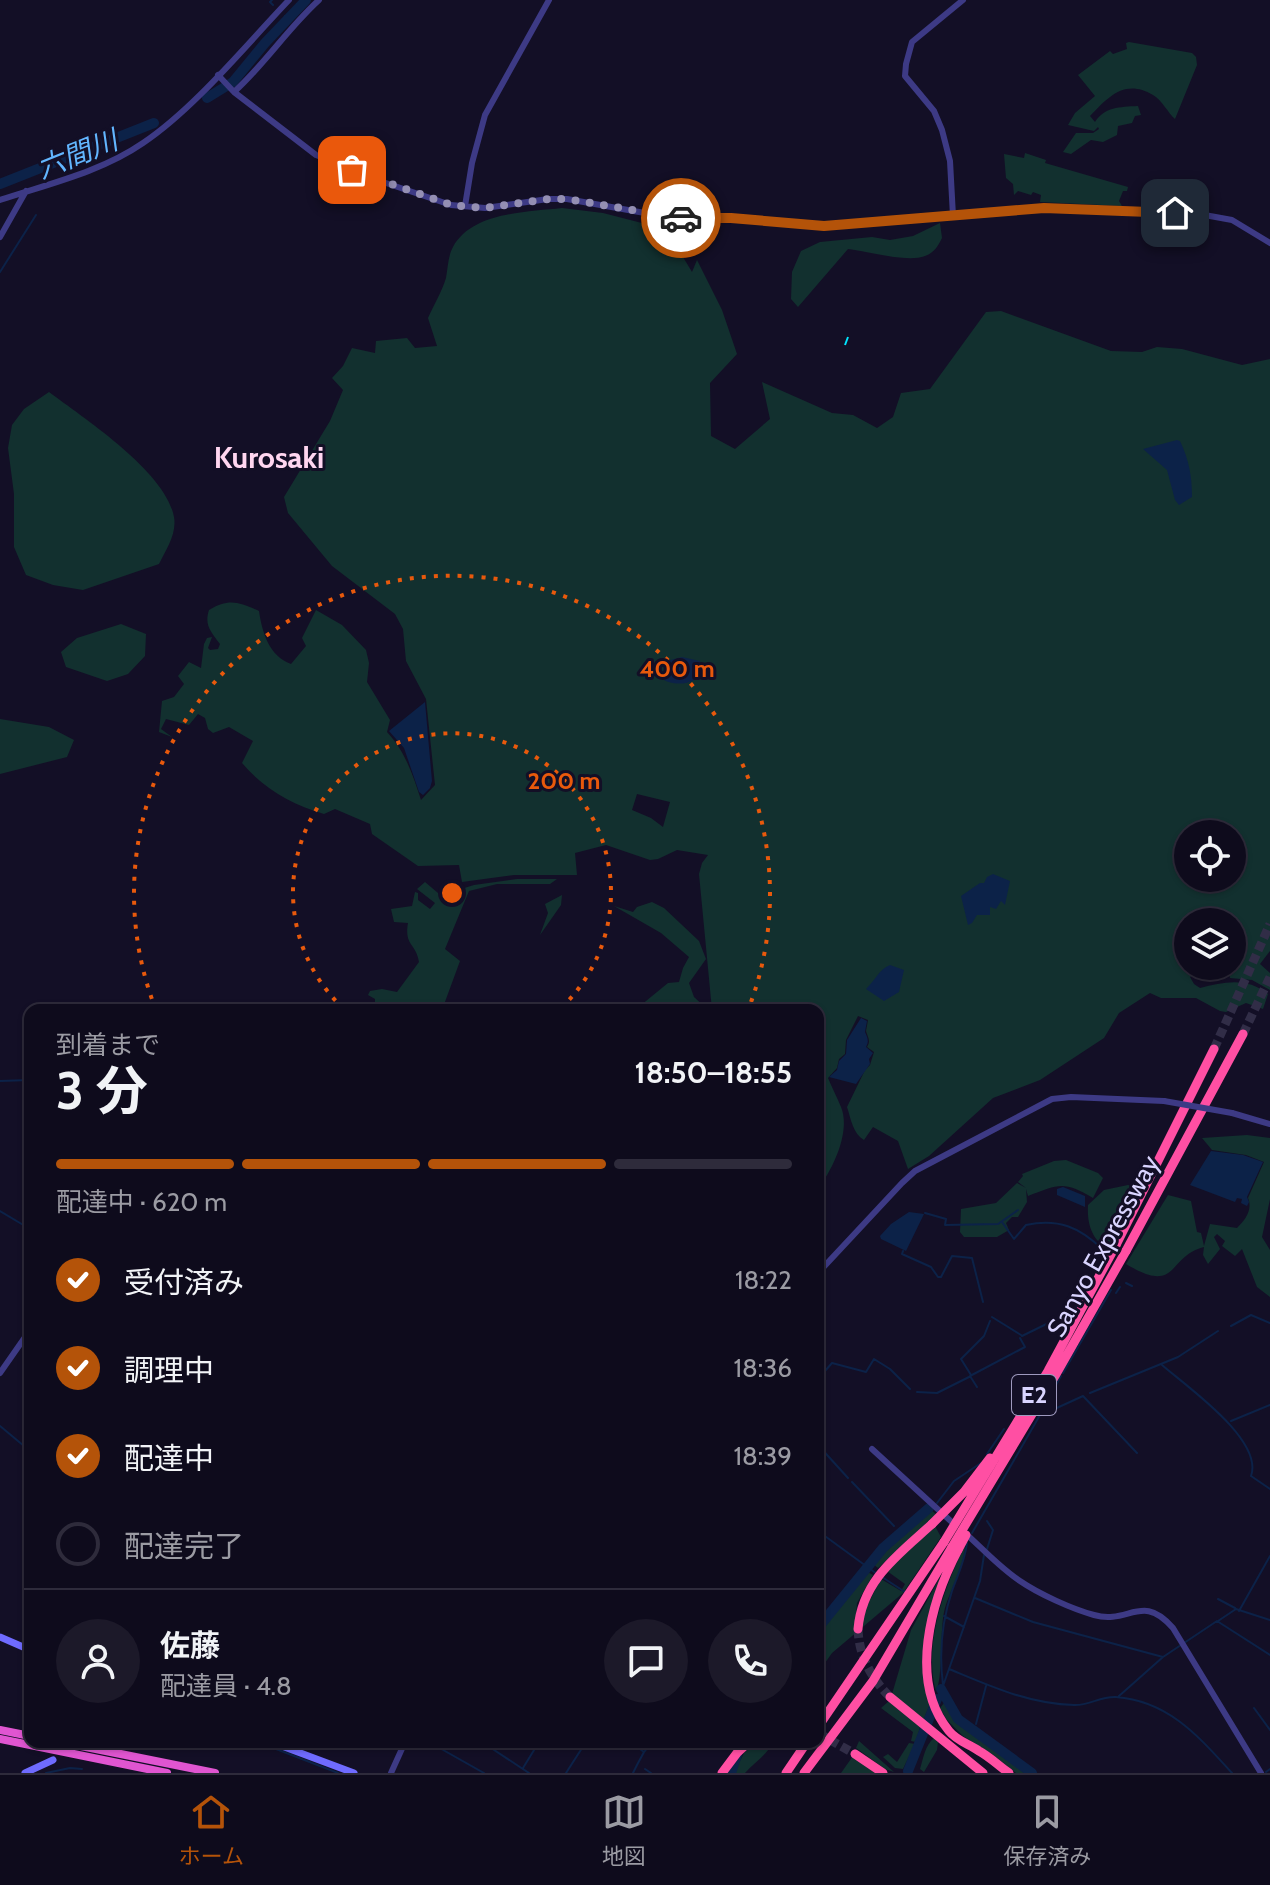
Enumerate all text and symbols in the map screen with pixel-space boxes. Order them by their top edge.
water label: 六間川 [32,121,125,185]
pin [318,136,386,204]
icon: bag [330,148,374,192]
courier [641,178,721,258]
pin [1141,179,1209,247]
icon: home [1153,191,1197,235]
icon: car [659,196,703,240]
district label: Kurosaki [214,439,324,476]
text: 400 m [639,654,715,683]
text: 200 m [528,766,600,795]
map controls [1174,820,1246,980]
button: locate [1174,820,1246,892]
centre of rings [438,879,466,907]
button: layers [1174,908,1246,980]
text: 到着まで [56,1029,160,1061]
text: 18:50–18:55 [635,1054,792,1091]
text: 3 分 [56,1059,148,1122]
street label: Sanyo Expressway [1040,1150,1166,1342]
text: 配達中 · 620 m [56,1186,227,1218]
icon: check [56,1258,100,1302]
text: 受付済み [124,1264,244,1301]
text: 18:22 [735,1264,792,1296]
icon: check [56,1346,100,1390]
text: 調理中 [124,1352,214,1389]
text: 18:36 [734,1352,792,1384]
road number: E2 [1012,1375,1056,1415]
icon: check [56,1434,100,1478]
text: 配達中 [124,1440,214,1477]
text: 18:39 [734,1440,792,1472]
text: 配達完了 [124,1528,244,1565]
button: person [56,1619,140,1703]
button: chat [604,1619,688,1703]
button: phone [708,1619,792,1703]
text: 佐藤 [160,1627,220,1664]
text: 配達員 · 4.8 [160,1670,292,1702]
tab: ホーム [179,1790,244,1870]
tab: 地図 [602,1790,646,1870]
tab: 保存済み [1003,1790,1091,1870]

